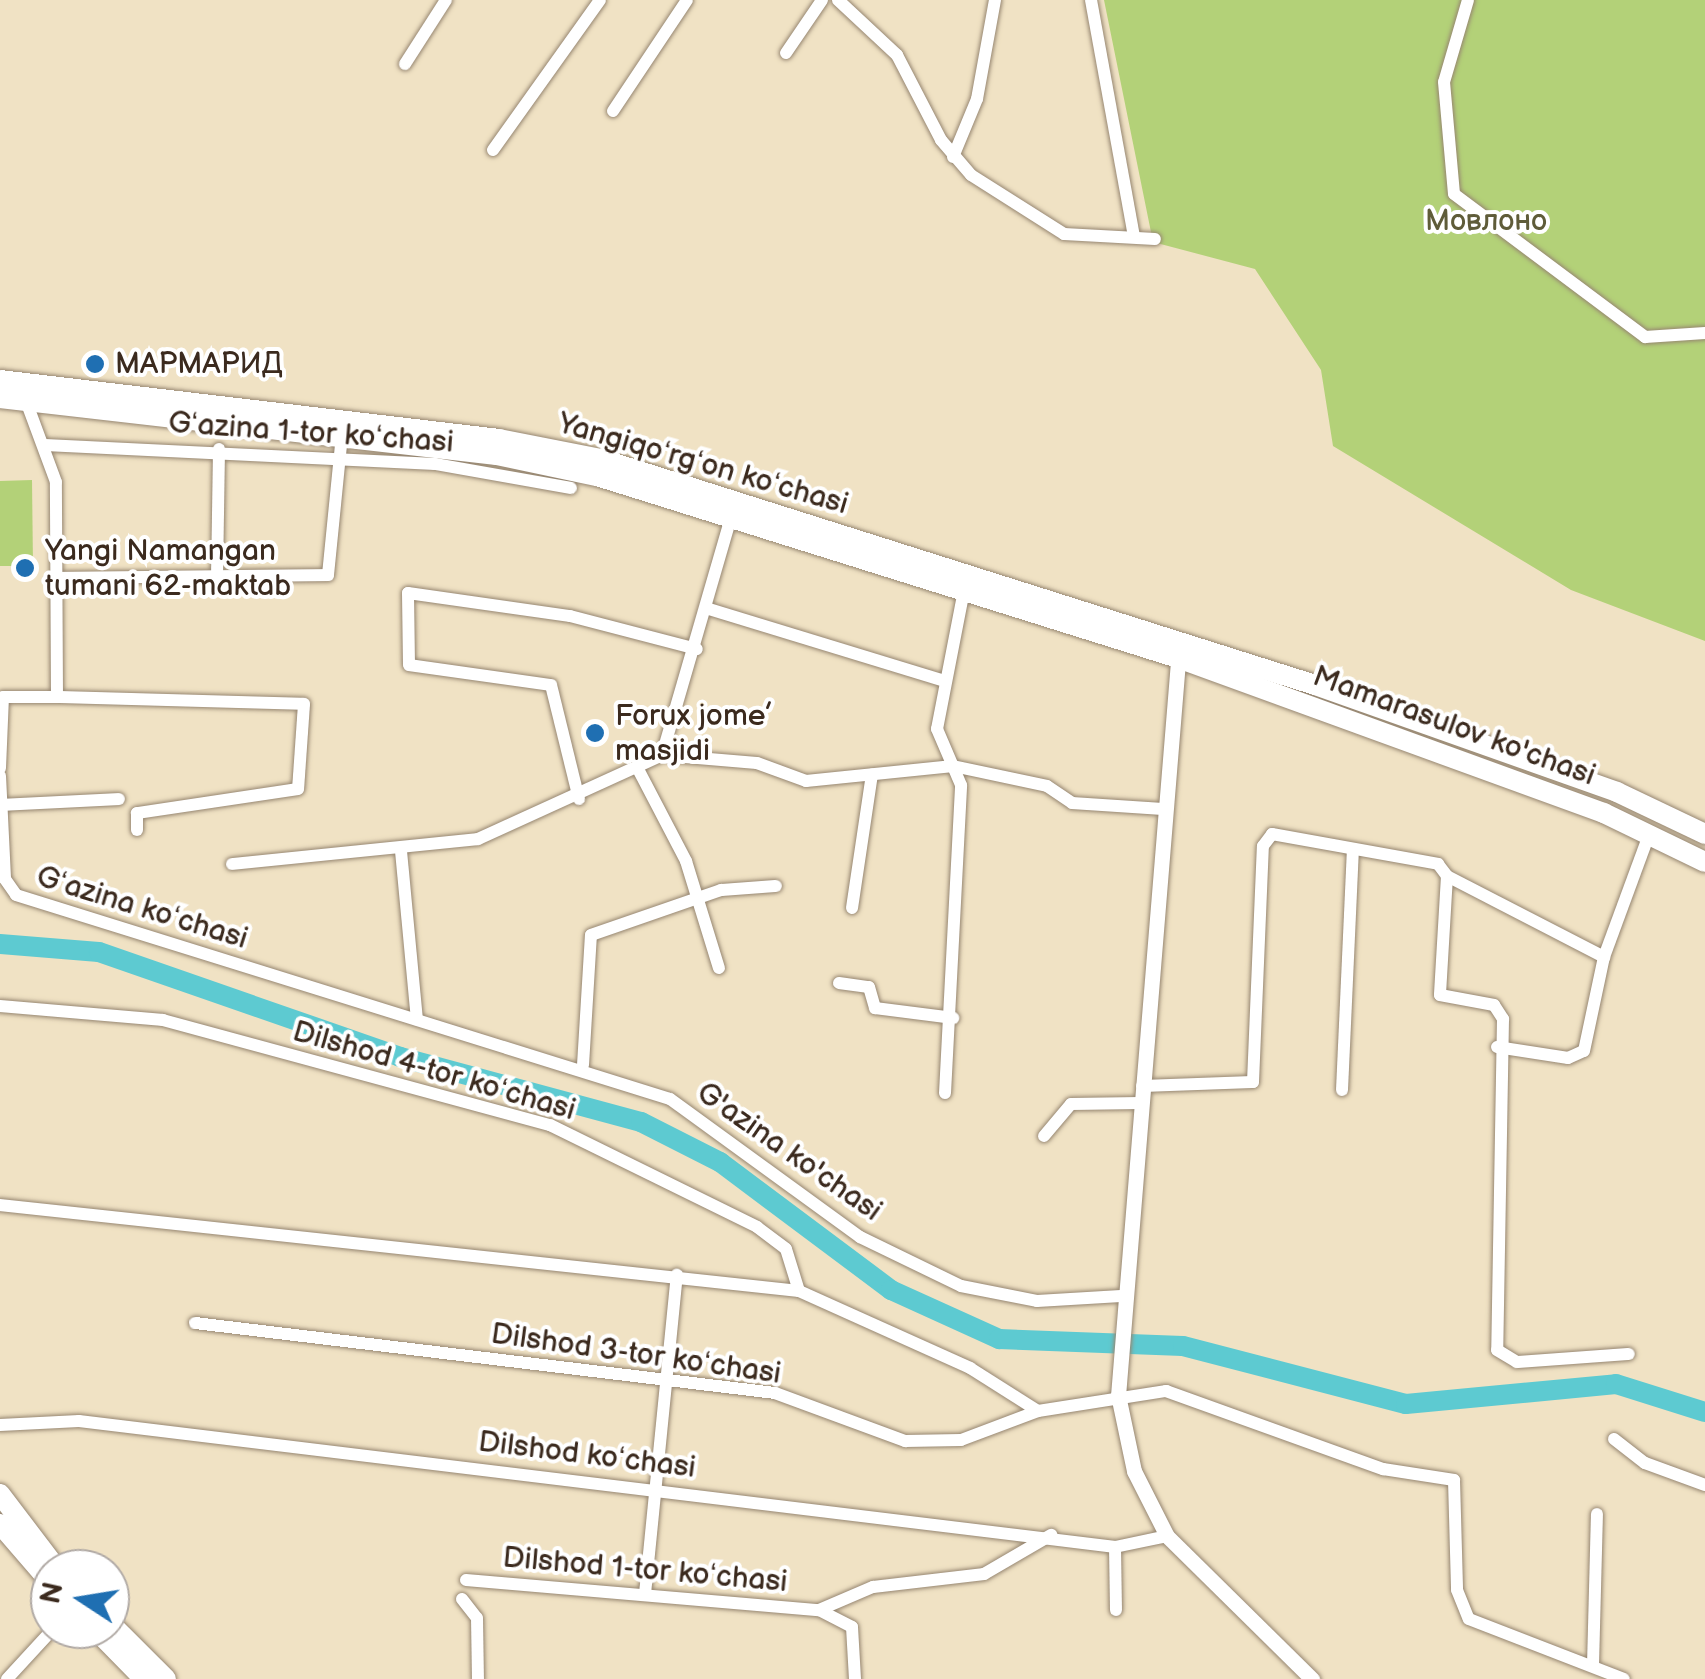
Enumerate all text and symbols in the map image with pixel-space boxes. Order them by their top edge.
park label: Мовлоно [1425,203,1547,239]
place label: МАРМАРИД [115,346,283,382]
marker: МАРМАРИД [84,353,106,375]
street label: Gʻazina 1-tor koʻchasi [167,405,455,461]
street label: Yangiqoʻrgʻon koʻchasi [554,405,852,523]
place label: Yangi Namangan tumani 62-maktab [45,533,291,604]
marker: Yangi Namangan tumani 62-maktab [14,557,36,579]
street label: Mamarasulov ko'chasi [1308,658,1600,794]
place label: Forux jome’ masjidi [615,698,771,768]
marker: Forux jome’ masjidi [584,722,606,744]
street label: Gʻazina koʻchasi [32,859,252,957]
street label: Dilshod 4-tor koʻchasi [289,1013,579,1129]
street label: G'azina ko'chasi [690,1075,888,1229]
street label: Dilshod 3-tor koʻchasi [489,1316,783,1392]
street label: Dilshod koʻchasi [476,1424,698,1486]
street label: Dilshod 1-tor koʻchasi [501,1540,789,1600]
north arrow [30,1549,130,1649]
text: N [34,1579,70,1607]

